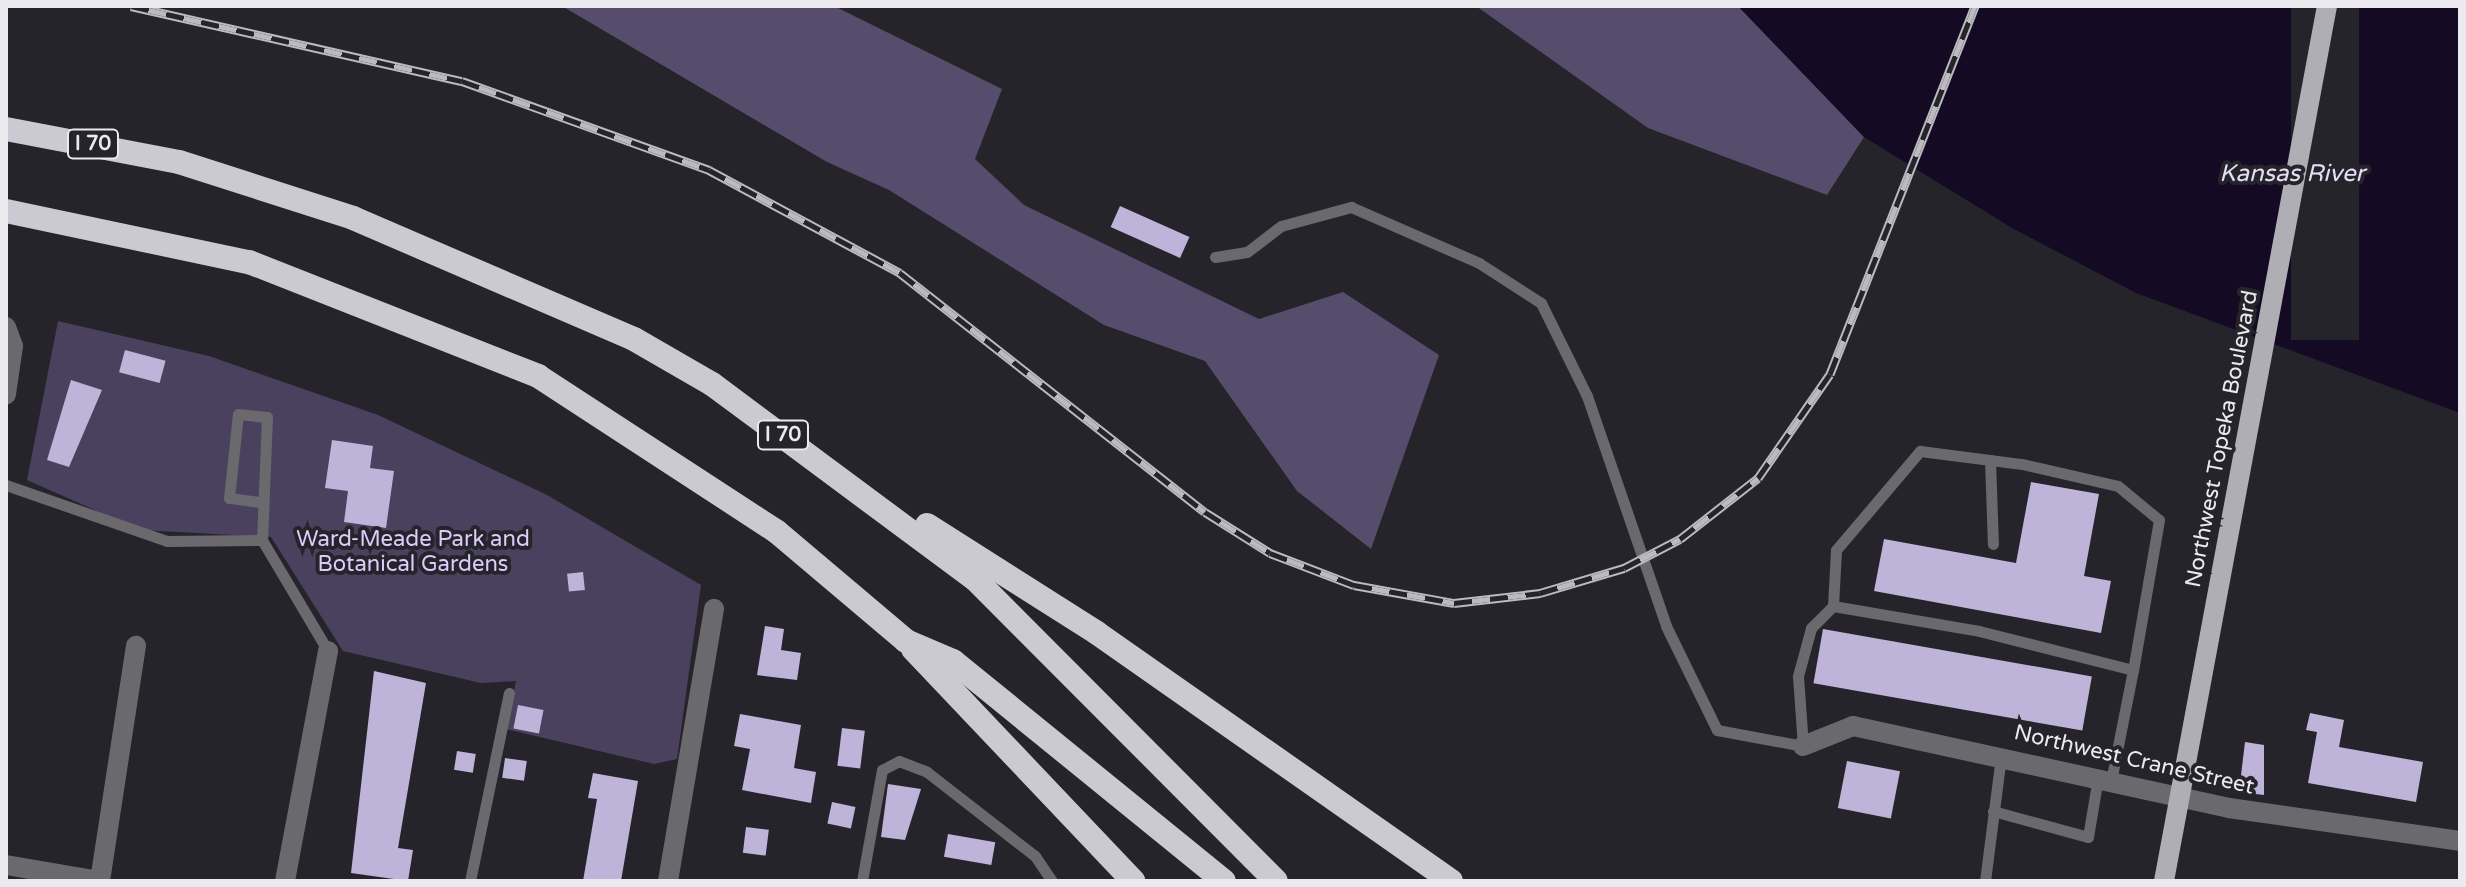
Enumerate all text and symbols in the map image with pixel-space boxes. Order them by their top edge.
road number: I 70 [65,128,121,160]
water label: Kansas River [2219,160,2365,188]
street label: Northwest Topeka Boulevard [2180,288,2264,590]
road number: I 70 [755,419,811,451]
park label: Ward-Meade Park and Botanical Gardens [296,526,530,578]
street label: Northwest Crane Street [2011,720,2257,800]

